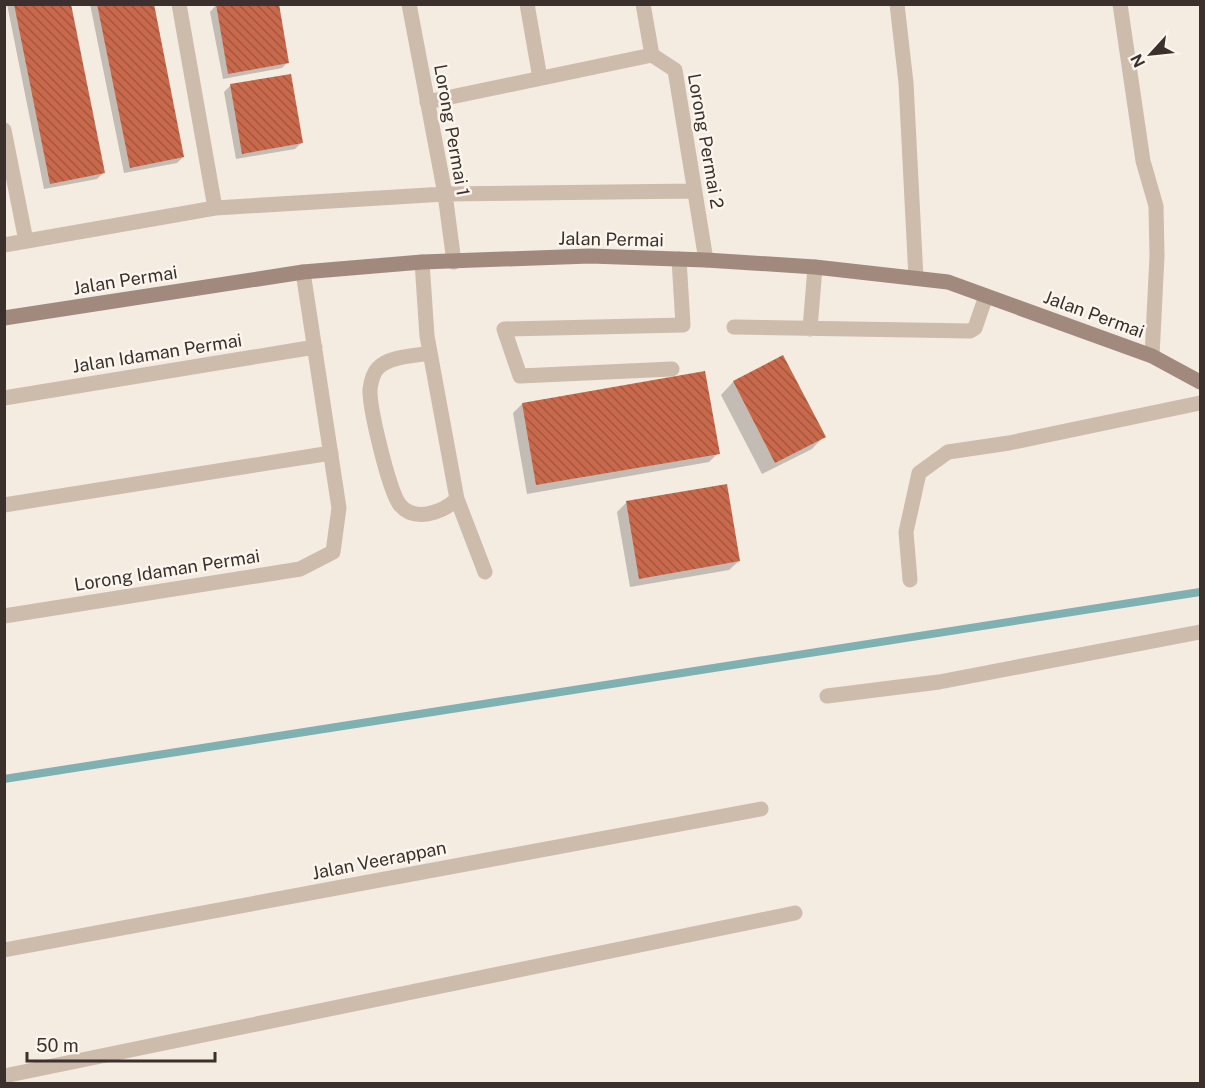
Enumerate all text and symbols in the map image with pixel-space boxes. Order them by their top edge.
north arrow [1121,24,1181,84]
text: N [1127,51,1149,70]
street label: Lorong Permai 1 [430,62,474,198]
street label: Lorong Permai 2 [684,72,728,210]
street label: Jalan Permai [558,228,664,250]
street label: Jalan Permai [71,261,179,299]
street label: Jalan Permai [1041,286,1147,342]
street label: Jalan Idaman Permai [71,329,243,377]
street label: Lorong Idaman Permai [73,545,261,595]
street label: Jalan Veerappan [310,837,448,883]
scale bar [27,1025,214,1063]
text: 50 m [36,1035,79,1056]

